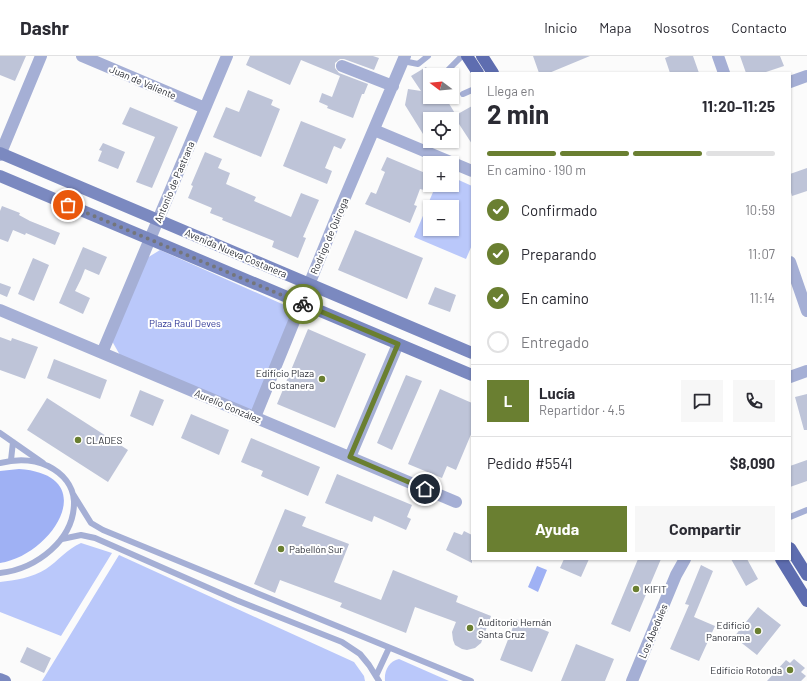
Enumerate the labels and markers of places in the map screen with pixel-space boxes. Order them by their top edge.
pin [51,188,85,222]
place label: Edificio Plaza Costanera [256,367,314,391]
marker: Edificio Plaza Costanera [317,374,327,384]
place label: CLADES [86,434,122,446]
marker: CLADES [73,435,83,445]
pin [408,472,442,506]
place label: Pabellón Sur [289,543,343,555]
marker: Pabellón Sur [276,544,286,554]
place label: KIFIT [644,583,667,595]
marker: KIFIT [631,584,641,594]
place label: Auditorio Hernán Santa Cruz [478,616,551,640]
place label: Edificio Panorama [706,619,750,643]
marker: Auditorio Hernán Santa Cruz [465,623,475,633]
marker: Edificio Panorama [753,626,763,636]
place label: Edificio Rotonda [710,664,782,676]
marker: Edificio Rotonda [785,665,795,675]

